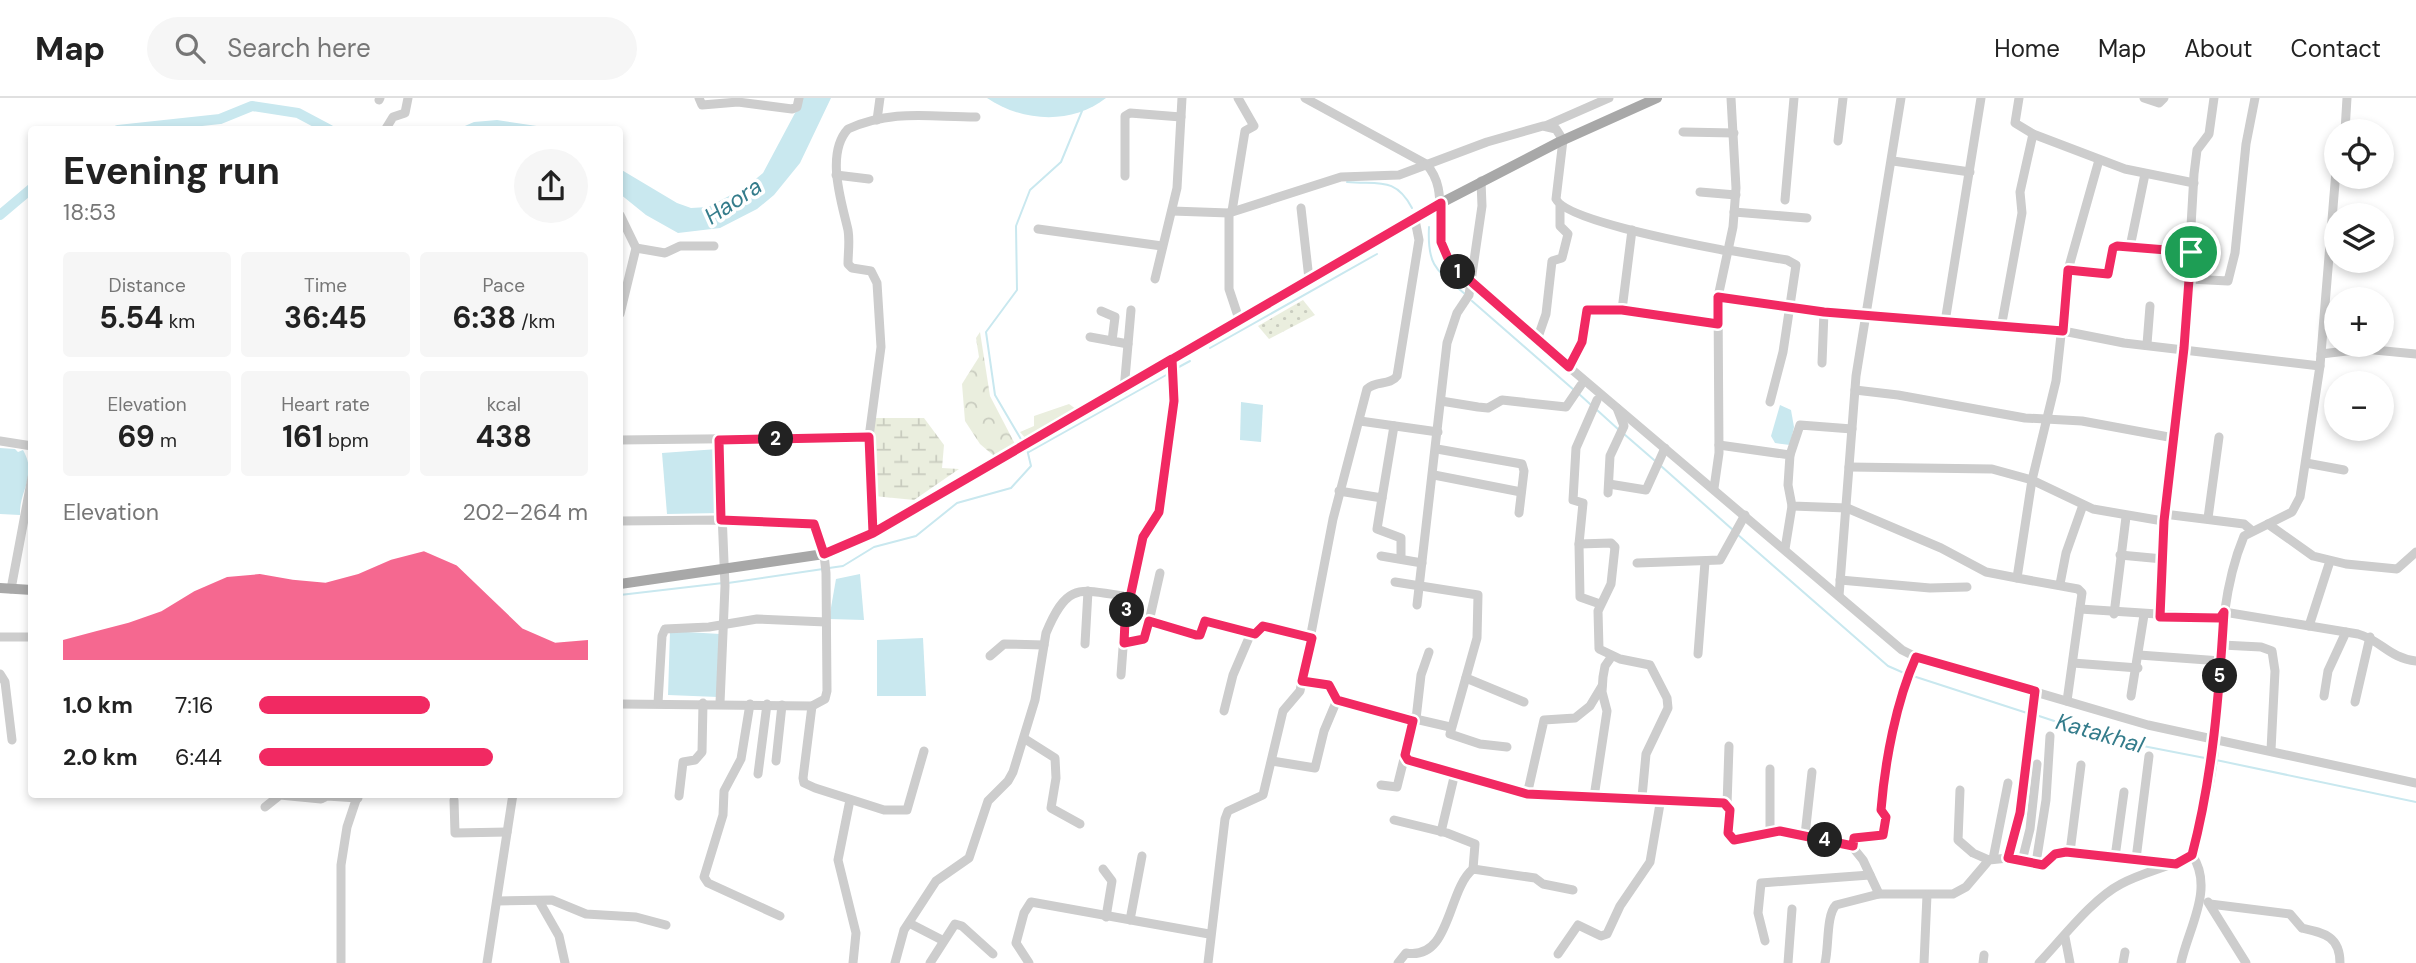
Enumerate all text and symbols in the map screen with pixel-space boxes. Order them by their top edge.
search box [147,17,637,80]
text: Map [35,27,105,70]
icon: search [171,29,209,67]
text: Search here [227,31,371,65]
text: Home [1994,33,2060,64]
text: Map [2098,33,2146,64]
text: About [2184,33,2253,64]
text: Contact [2291,33,2381,64]
map controls [2324,119,2394,441]
button: locate [2324,119,2394,189]
text: Evening run [63,146,280,196]
button: share [514,149,588,223]
water label: Haora [698,171,768,231]
text: 18:53 [63,197,116,227]
button: layers [2324,203,2394,273]
pin [2161,222,2221,282]
icon: arrive [2172,233,2210,271]
pin: 1 [1440,254,1476,290]
text: 1 [1454,259,1461,284]
text: Distance [109,273,186,298]
text: Time [304,273,347,298]
text: Pace [483,273,525,298]
button: + [2324,287,2394,357]
text: 5.54 [99,298,164,337]
text: 36:45 [284,298,367,337]
text: 6:38 [452,298,516,337]
text: km [164,309,195,334]
text: /km [516,309,555,334]
button: − [2324,371,2394,441]
text: Elevation [108,392,187,417]
text: Heart rate [281,392,370,417]
text: kcal [487,392,521,417]
text: 69 [117,417,155,456]
text: 161 [282,417,323,456]
text: 438 [476,417,532,456]
pin: 2 [758,422,794,456]
text: 2 [770,426,781,451]
text: m [155,428,177,453]
text: bpm [323,428,369,453]
text: Elevation [63,497,159,527]
text: 202–264 m [463,497,588,527]
pin: 3 [1110,592,1144,628]
text: 3 [1121,597,1132,622]
pin: 5 [2202,658,2238,694]
text: 5 [2214,663,2225,688]
text: 1.0 km [63,690,133,720]
text: 7:16 [175,690,214,720]
water label: Katakhal [2053,706,2148,760]
text: 2.0 km [63,742,138,772]
text: 6:44 [175,742,222,772]
pin: 4 [1808,822,1842,858]
text: 4 [1818,827,1831,852]

